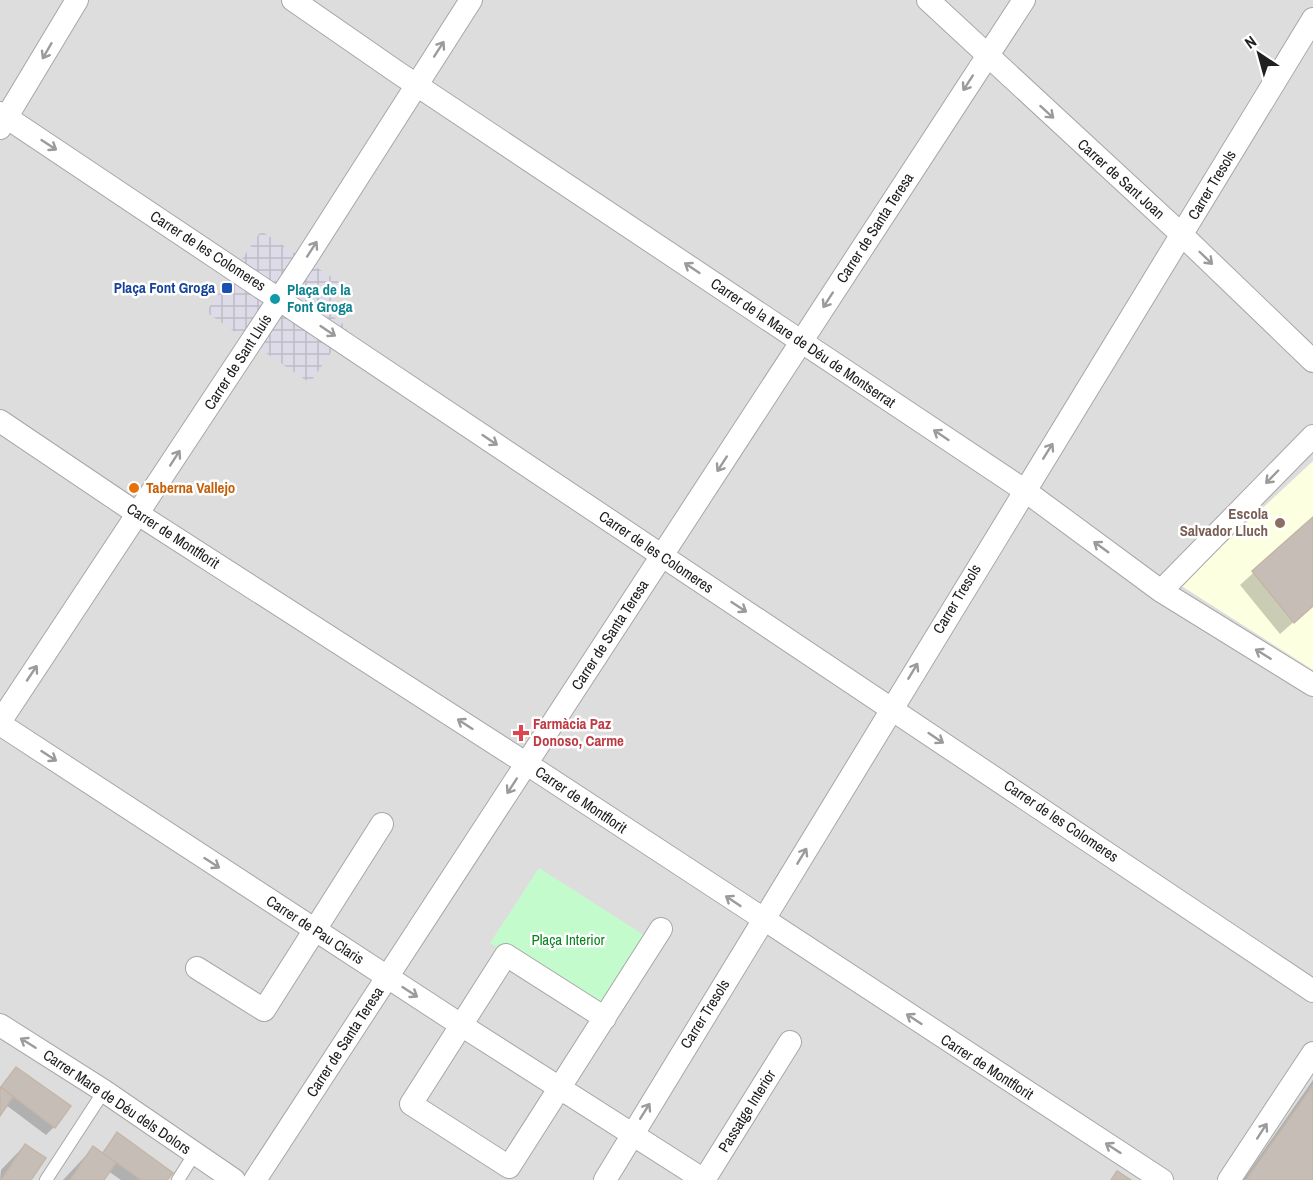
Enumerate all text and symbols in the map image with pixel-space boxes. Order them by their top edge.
north arrow [1229,24,1289,84]
text: N [1240,30,1260,54]
one-way arrow [433,41,445,58]
one-way arrow [41,42,53,59]
one-way arrow [962,75,974,91]
one-way arrow [1039,104,1054,118]
street label: Carrer de Sant Joan [1073,134,1170,223]
one-way arrow [40,139,56,151]
street label: Carrer Tresols [1183,146,1241,224]
street label: Carrer de Santa Teresa [831,168,918,287]
street label: Carrer de les Colomeres [146,205,270,296]
one-way arrow [307,241,319,258]
one-way arrow [1198,251,1213,265]
one-way arrow [684,262,700,274]
street label: Carrer de la Mare de Déu de Montserrat [707,273,900,413]
place label: Plaça Font Groga [114,277,215,298]
place label: Plaça de la Font Groga [287,279,353,317]
marker: Plaça Font Groga [220,281,234,295]
marker: Plaça de la Font Groga [268,292,282,306]
one-way arrow [822,292,835,309]
street label: Carrer de Sant Lluís [199,310,276,414]
one-way arrow [320,325,336,337]
one-way arrow [933,429,950,441]
one-way arrow [481,434,497,446]
one-way arrow [1042,443,1054,460]
one-way arrow [169,450,181,467]
one-way arrow [716,455,728,472]
one-way arrow [1265,470,1279,485]
place label: Taberna Vallejo [146,477,235,498]
marker: Taberna Vallejo [127,481,141,495]
street label: Carrer de Montflorit [123,498,224,574]
place label: Escola Salvador Lluch [1180,503,1268,541]
street label: Carrer de les Colomeres [595,505,718,598]
marker: Escola Salvador Lluch [1273,516,1287,530]
one-way arrow [1093,540,1109,553]
street label: Carrer Tresols [928,560,986,638]
street label: Carrer de Santa Teresa [566,575,653,694]
one-way arrow [730,601,747,613]
one-way arrow [1255,648,1272,660]
one-way arrow [908,663,920,680]
one-way arrow [26,665,39,682]
place label: Farmàcia Paz Donoso, Carme [533,713,624,751]
one-way arrow [457,718,474,730]
marker: Farmàcia Paz Donoso, Carme [514,726,528,740]
one-way arrow [928,732,944,744]
one-way arrow [40,750,57,762]
street label: Carrer de Montflorit [531,761,632,838]
street label: Carrer de les Colomeres [1000,774,1123,867]
one-way arrow [506,777,519,794]
one-way arrow [797,848,809,865]
one-way arrow [203,857,220,869]
street label: Carrer de Pau Claris [262,890,368,969]
one-way arrow [725,895,742,907]
park label: Plaça Interior [531,929,605,950]
street label: Carrer Tresols [675,975,734,1052]
street label: Carrer de Santa Teresa [301,982,388,1101]
one-way arrow [402,986,418,998]
one-way arrow [906,1013,923,1025]
street label: Carrer de Montflorit [937,1029,1038,1105]
one-way arrow [20,1036,37,1048]
street label: Carrer Mare de Déu dels Dolors [39,1044,195,1159]
street label: Passatge Interior [713,1065,780,1156]
one-way arrow [638,1103,651,1120]
one-way arrow [1256,1123,1268,1140]
one-way arrow [1105,1142,1121,1154]

